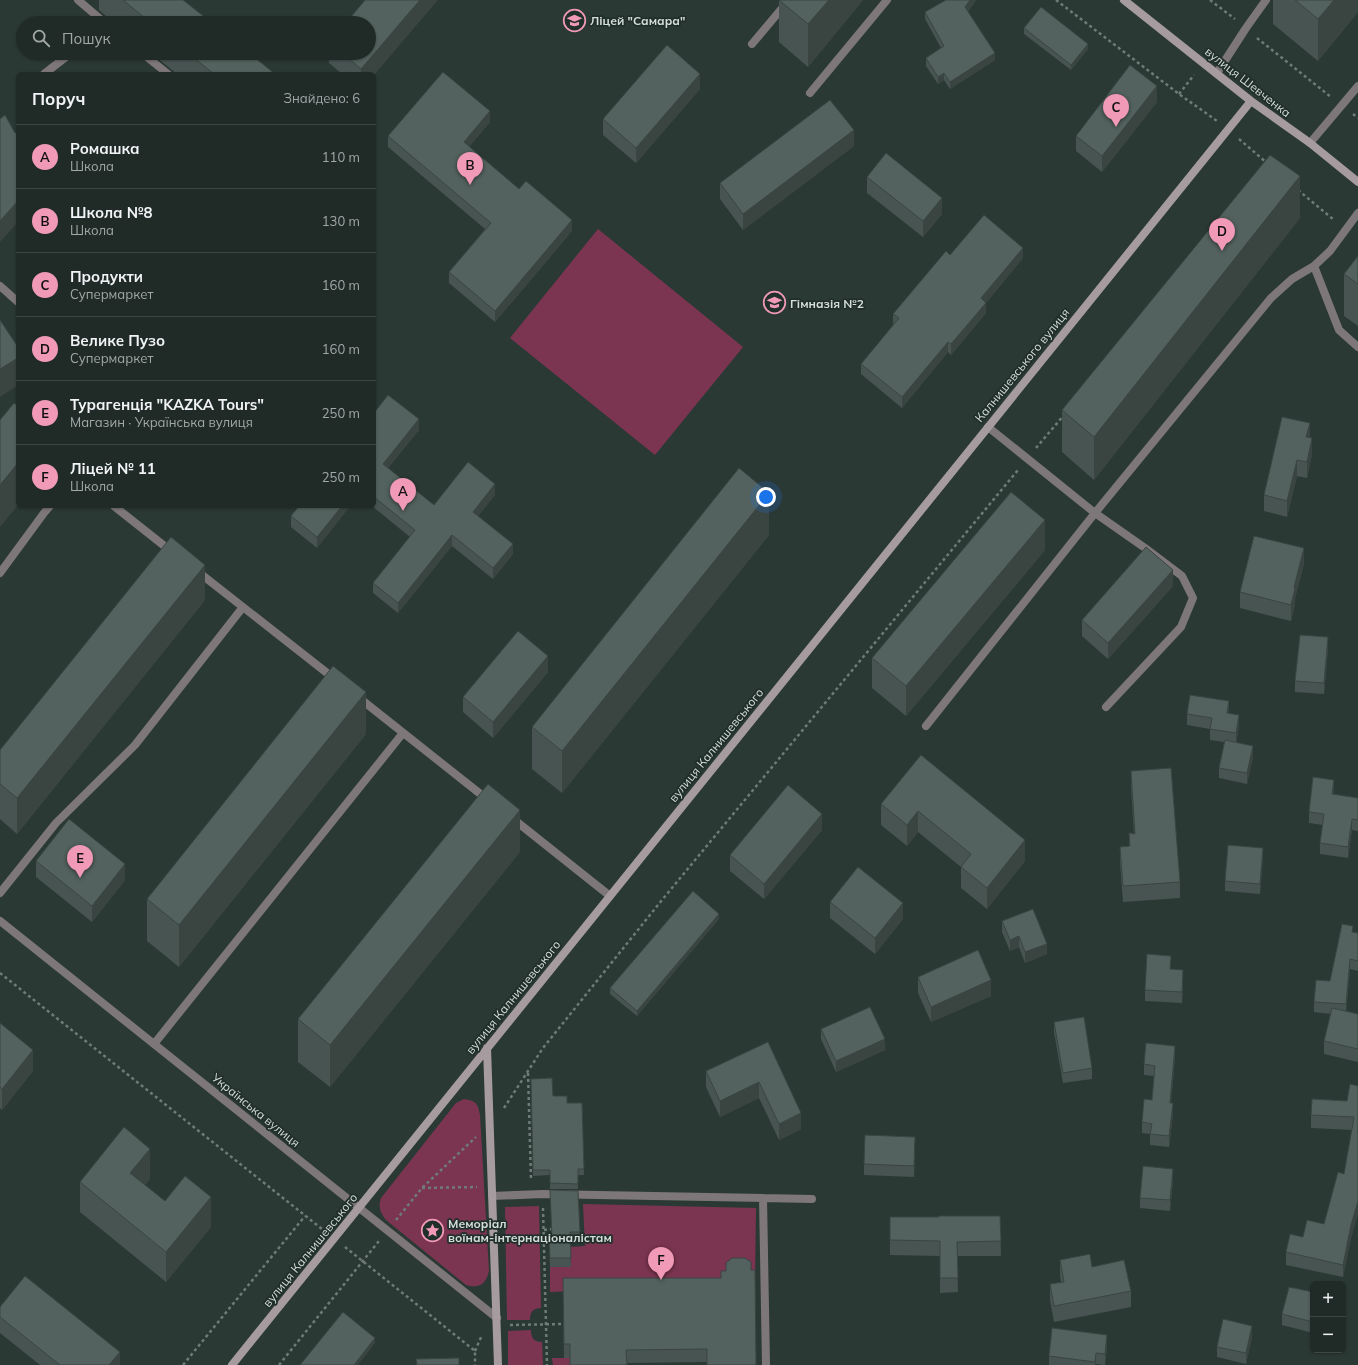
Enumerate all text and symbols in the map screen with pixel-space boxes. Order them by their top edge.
school or university icon: Ліцей "Самара" [562,7,588,33]
place label: Ліцей "Самара" [590,13,685,28]
search box [16,16,376,60]
icon: search [30,27,52,49]
text: Пошук [62,29,111,48]
street label: вулиця Шевченка [1202,44,1294,120]
text: Поруч [32,88,85,109]
text: Знайдено: 6 [283,90,360,106]
pin: C [1103,94,1129,127]
text: Ромашка [70,139,140,158]
text: A [40,149,50,165]
text: 110 m [322,149,360,165]
pin: B [457,152,483,185]
text: Школа [70,158,114,174]
text: Школа №8 [70,203,152,222]
text: B [41,213,49,229]
text: 130 m [322,213,360,229]
pin: D [1209,218,1235,251]
text: Школа [70,222,114,238]
text: Продукти [70,267,143,286]
text: C [41,277,49,293]
text: 160 m [322,277,360,293]
text: Супермаркет [70,286,153,302]
school or university icon: Гімназія №2 [761,290,787,316]
place label: Гімназія №2 [790,296,864,311]
street label: Калнишевського вулиця [971,305,1073,425]
text: Велике Пузо [70,331,165,350]
text: D [40,341,50,357]
text: 160 m [322,341,360,357]
text: Супермаркет [70,350,153,366]
text: Турагенція "KAZKA Tours" [70,395,264,414]
text: E [41,405,49,421]
text: 250 m [322,405,360,421]
text: Магазин · Українська вулиця [70,414,253,430]
text: Ліцей № 11 [70,459,156,478]
text: F [41,469,49,485]
text: 250 m [322,469,360,485]
text: Школа [70,478,114,494]
pin: A [390,478,416,511]
your location [756,487,776,507]
street label: вулиця Калнишевського [665,685,767,805]
pin: E [67,845,93,878]
street label: вулиця Калнишевського [462,937,564,1057]
street label: Українська вулиця [208,1069,303,1150]
street label: вулиця Калнишевського [259,1190,361,1310]
place label: Меморіал воїнам-інтернаціоналістам [448,1216,612,1245]
place icon: Меморіал воїнам-інтернаціоналістам [420,1217,446,1243]
pin: F [648,1247,674,1280]
map controls [1310,1281,1346,1353]
button: + [1310,1281,1346,1317]
button: − [1310,1317,1346,1353]

